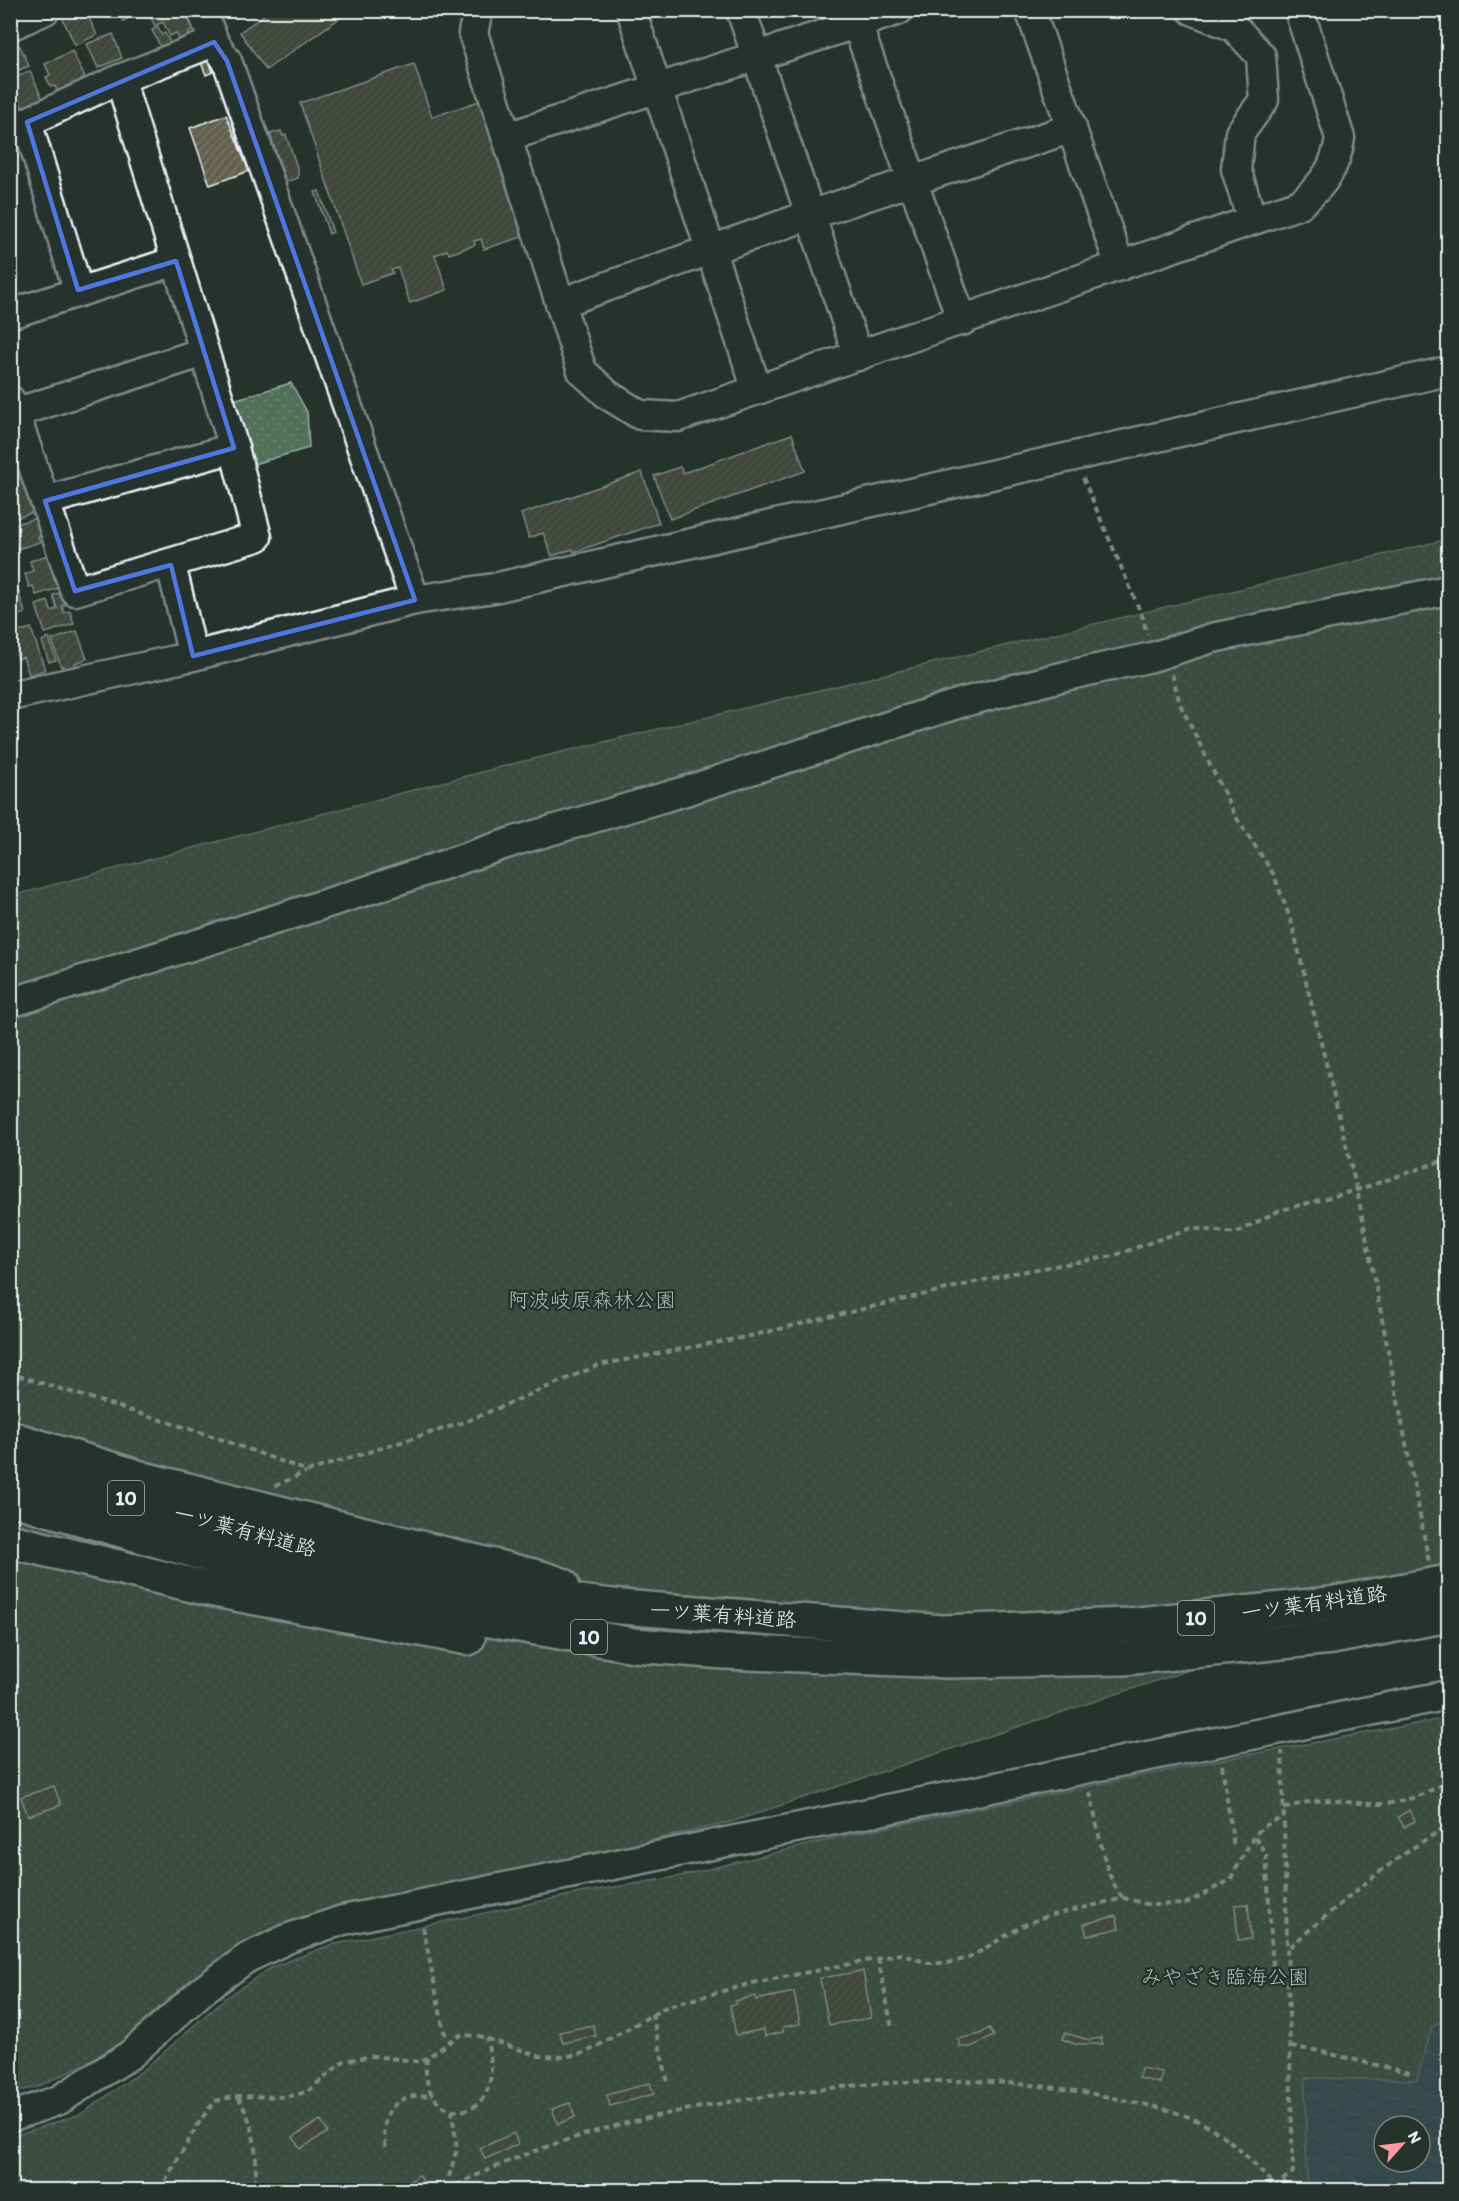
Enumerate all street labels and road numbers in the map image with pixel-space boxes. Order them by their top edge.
road number: 10 [108,1481,144,1515]
street label: 一ツ葉有料道路 [171,1499,319,1562]
street label: 一ツ葉有料道路 [1239,1580,1388,1625]
street label: 一ツ葉有料道路 [649,1597,797,1632]
road number: 10 [1178,1601,1214,1635]
road number: 10 [571,1620,607,1654]

